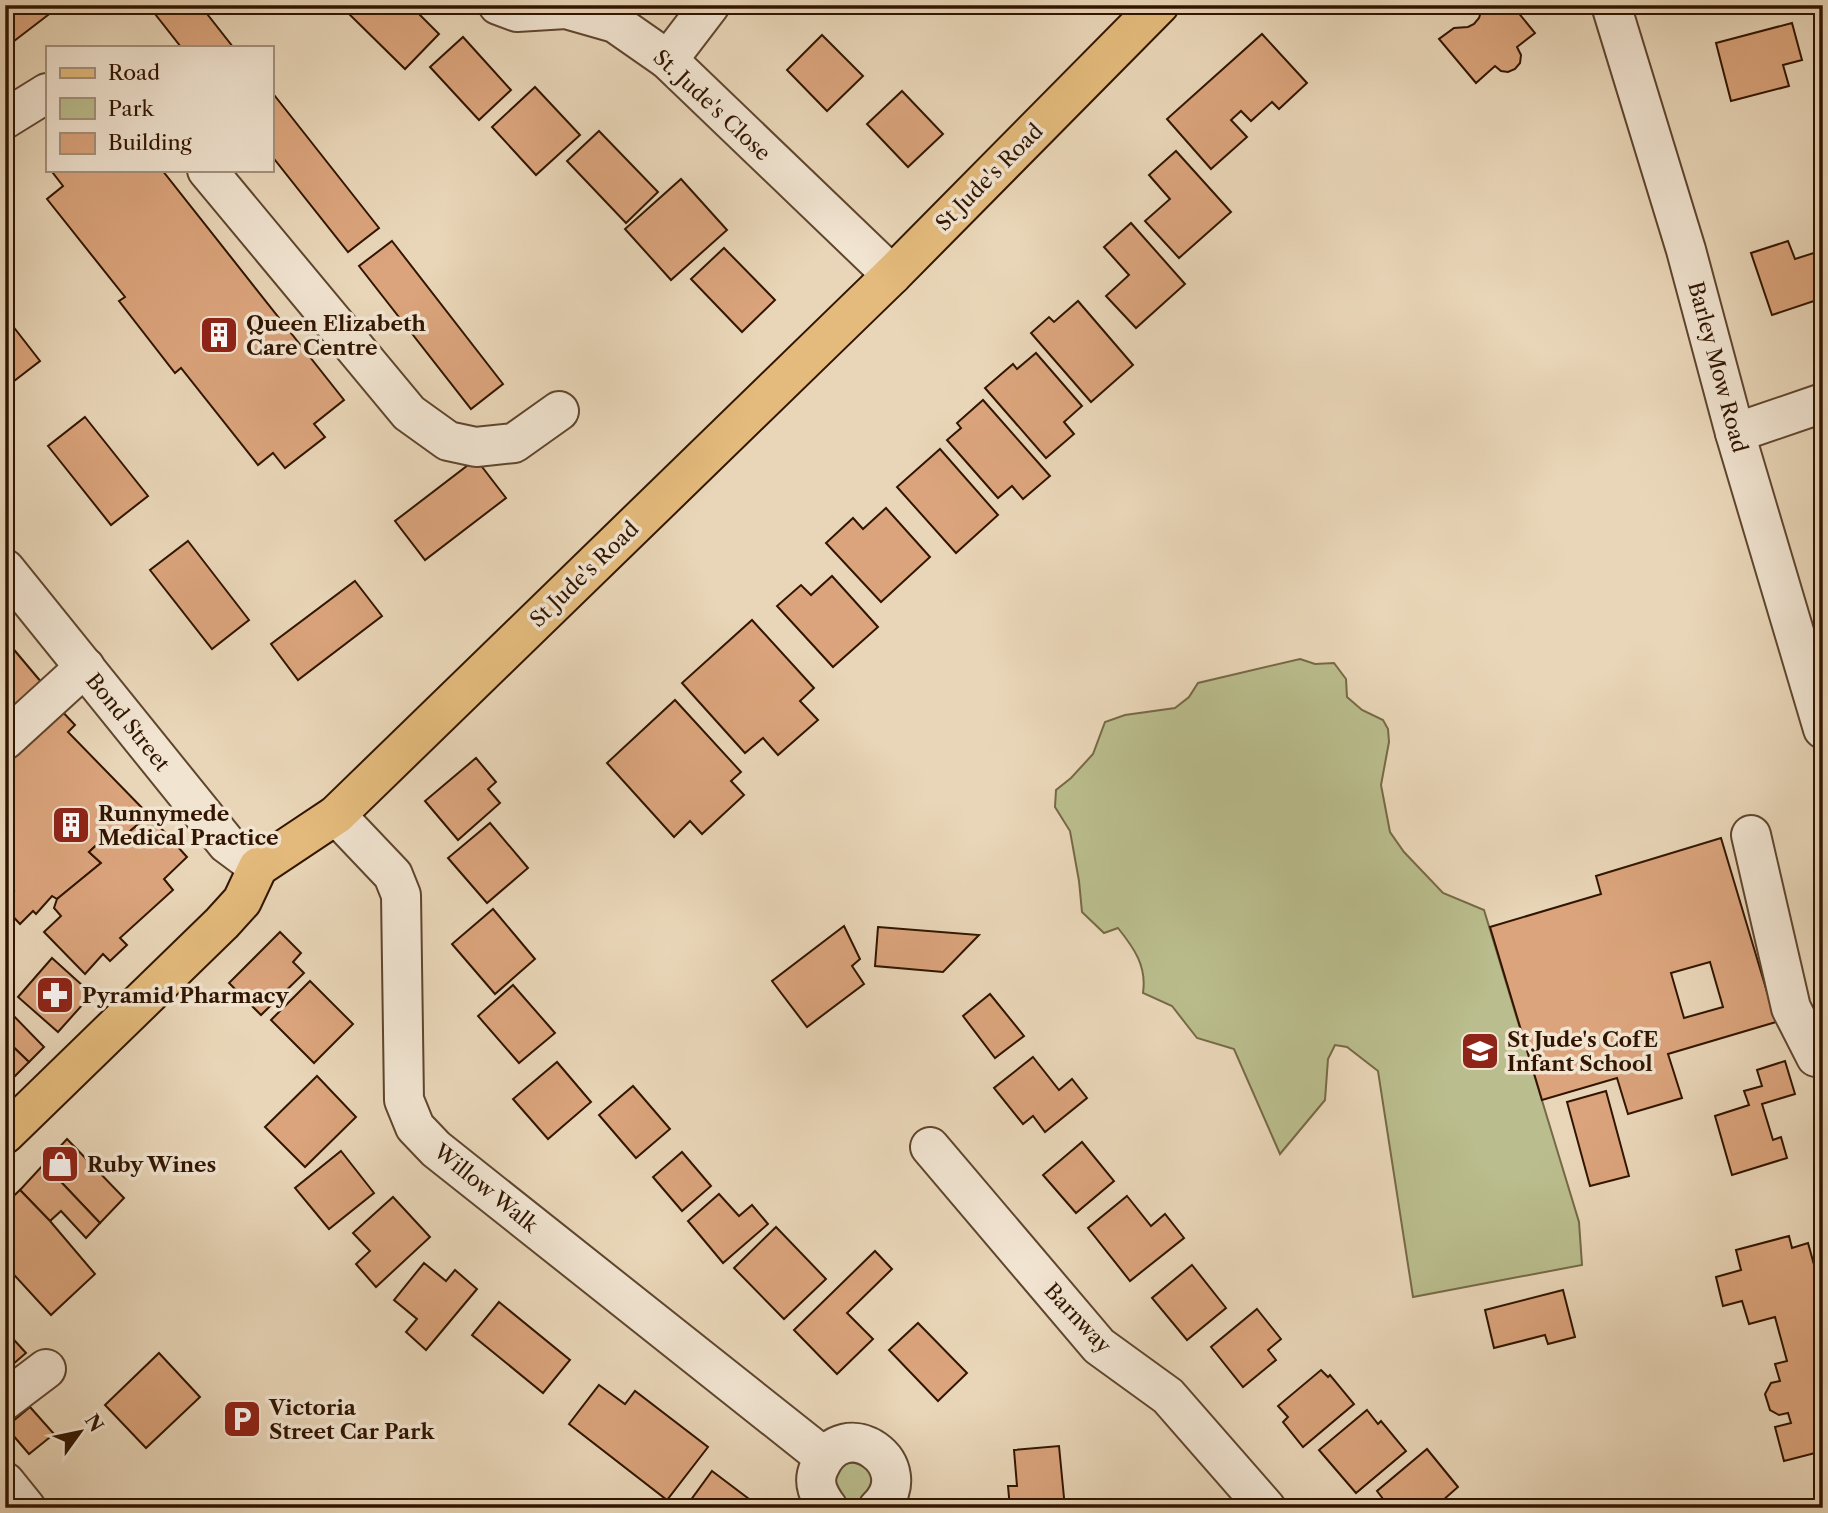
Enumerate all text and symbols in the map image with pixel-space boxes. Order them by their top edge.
street label: St. Jude's Close [648,44,776,166]
legend [46,46,273,172]
text: Road [108,60,160,85]
text: Park [108,96,154,121]
street label: St Jude's Road [930,118,1048,236]
text: Building [108,130,193,155]
street label: Barley Mow Road [1683,279,1753,455]
place label: Queen Elizabeth Care Centre [246,311,426,360]
building icon: Queen Elizabeth Care Centre [198,314,240,356]
street label: St Jude's Road [525,516,644,632]
street label: Bond Street [81,668,175,776]
place label: Runnymede Medical Practice [98,801,279,850]
building icon: Runnymede Medical Practice [50,804,92,846]
pharmacy icon: Pyramid Pharmacy [34,974,76,1016]
place label: Pyramid Pharmacy [82,983,289,1008]
place label: St Jude's CofE Infant School [1507,1027,1658,1076]
school or university icon: St Jude's CofE Infant School [1459,1030,1501,1072]
street label: Willow Walk [428,1138,544,1238]
shop icon: Ruby Wines [39,1143,81,1185]
place label: Ruby Wines [87,1152,216,1177]
street label: Barnway [1039,1278,1117,1358]
place label: Victoria Street Car Park [268,1395,435,1444]
north arrow [46,1398,116,1468]
parking icon: Victoria Street Car Park [221,1398,263,1440]
text: N [80,1410,108,1436]

